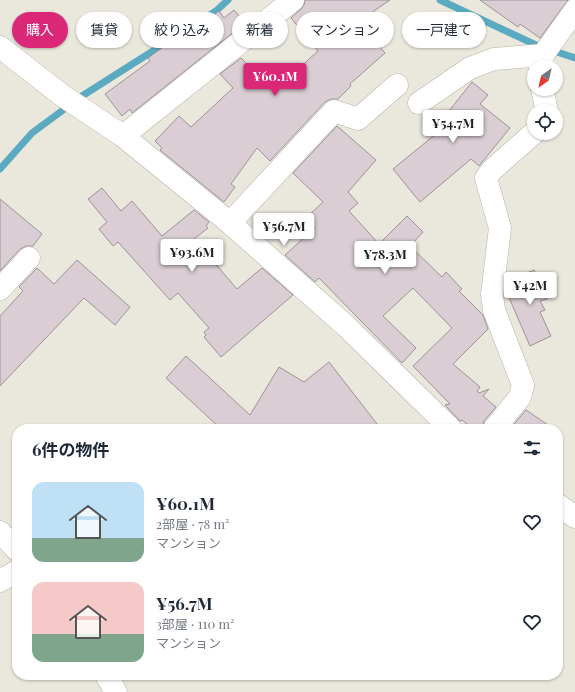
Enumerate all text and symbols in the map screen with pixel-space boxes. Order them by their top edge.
chip: 購入 [12,12,68,48]
chip: 賃貸 [76,12,132,48]
chip: 絞り込み [140,12,224,48]
chip: 新着 [232,12,288,48]
chip: マンション [296,12,394,48]
chip: 一戸建て [402,12,486,48]
north arrow [527,60,563,96]
map controls [527,60,563,140]
pin: ¥60.1M [242,63,308,97]
text: ¥60.1M [252,67,298,84]
button: locate [527,104,563,140]
pin: ¥54.7M [420,110,486,144]
text: ¥54.7M [432,114,474,131]
pin: ¥56.7M [251,213,317,247]
text: ¥56.7M [262,217,306,234]
pin: ¥93.6M [159,239,225,273]
pin: ¥78.3M [352,241,418,275]
text: ¥93.6M [169,243,215,260]
text: ¥78.3M [363,245,407,262]
pin: ¥42M [506,272,554,306]
text: ¥42M [513,276,547,293]
icon: filters [521,437,543,459]
text: 6件の物件 [32,438,110,460]
text: ¥60.1M [156,492,215,514]
icon: home [64,498,112,546]
icon: heart [521,511,543,533]
text: 2部屋 · 78 m² [156,515,229,532]
text: マンション [156,534,221,551]
text: ¥56.7M [156,592,213,614]
icon: home [64,598,112,646]
icon: heart [521,611,543,633]
text: 3部屋 · 110 m² [156,615,234,632]
text: マンション [156,634,221,651]

